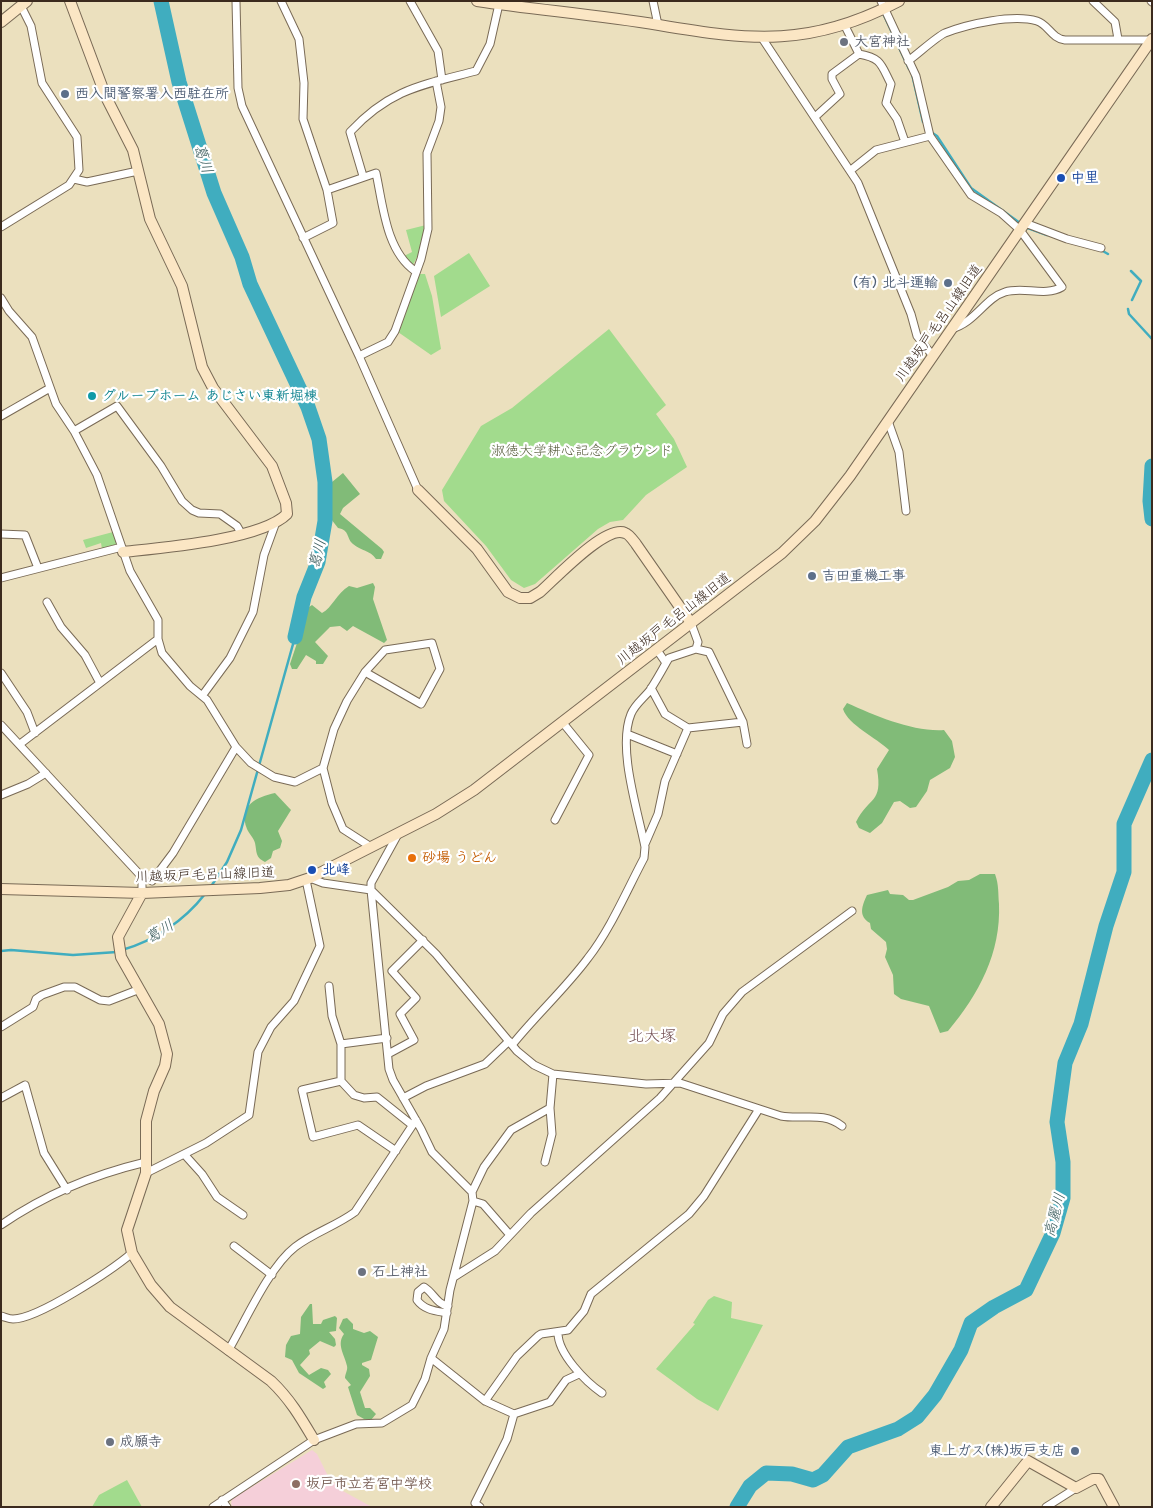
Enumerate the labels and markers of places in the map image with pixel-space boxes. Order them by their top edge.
place label: 大宮神社 [854,34,910,50]
marker: 大宮神社 [838,36,850,48]
place label: 西入間警察署入西駐在所 [75,86,229,102]
marker: 西入間警察署入西駐在所 [59,88,71,100]
place label: 中里 [1071,170,1099,186]
marker: 中里 [1055,172,1067,184]
place label: (有) 北斗運輸 [853,275,938,291]
marker: (有) 北斗運輸 [942,277,954,289]
place label: グループホーム あじさい東新堀棟 [102,388,318,404]
marker: グループホーム あじさい東新堀棟 [86,390,98,402]
place label: 吉田重機工事 [822,568,906,584]
marker: 吉田重機工事 [806,570,818,582]
place label: 砂場 うどん [422,850,497,866]
marker: 砂場 うどん [406,852,418,864]
place label: 北峰 [322,862,350,878]
marker: 北峰 [306,864,318,876]
place label: 石上神社 [372,1264,428,1280]
marker: 石上神社 [356,1266,368,1278]
place label: 成願寺 [120,1434,162,1450]
marker: 成願寺 [104,1436,116,1448]
place label: 東上ガス(株)坂戸支店 [929,1443,1065,1459]
marker: 東上ガス(株)坂戸支店 [1069,1445,1081,1457]
place label: 坂戸市立若宮中学校 [306,1476,432,1492]
marker: 坂戸市立若宮中学校 [290,1478,302,1490]

